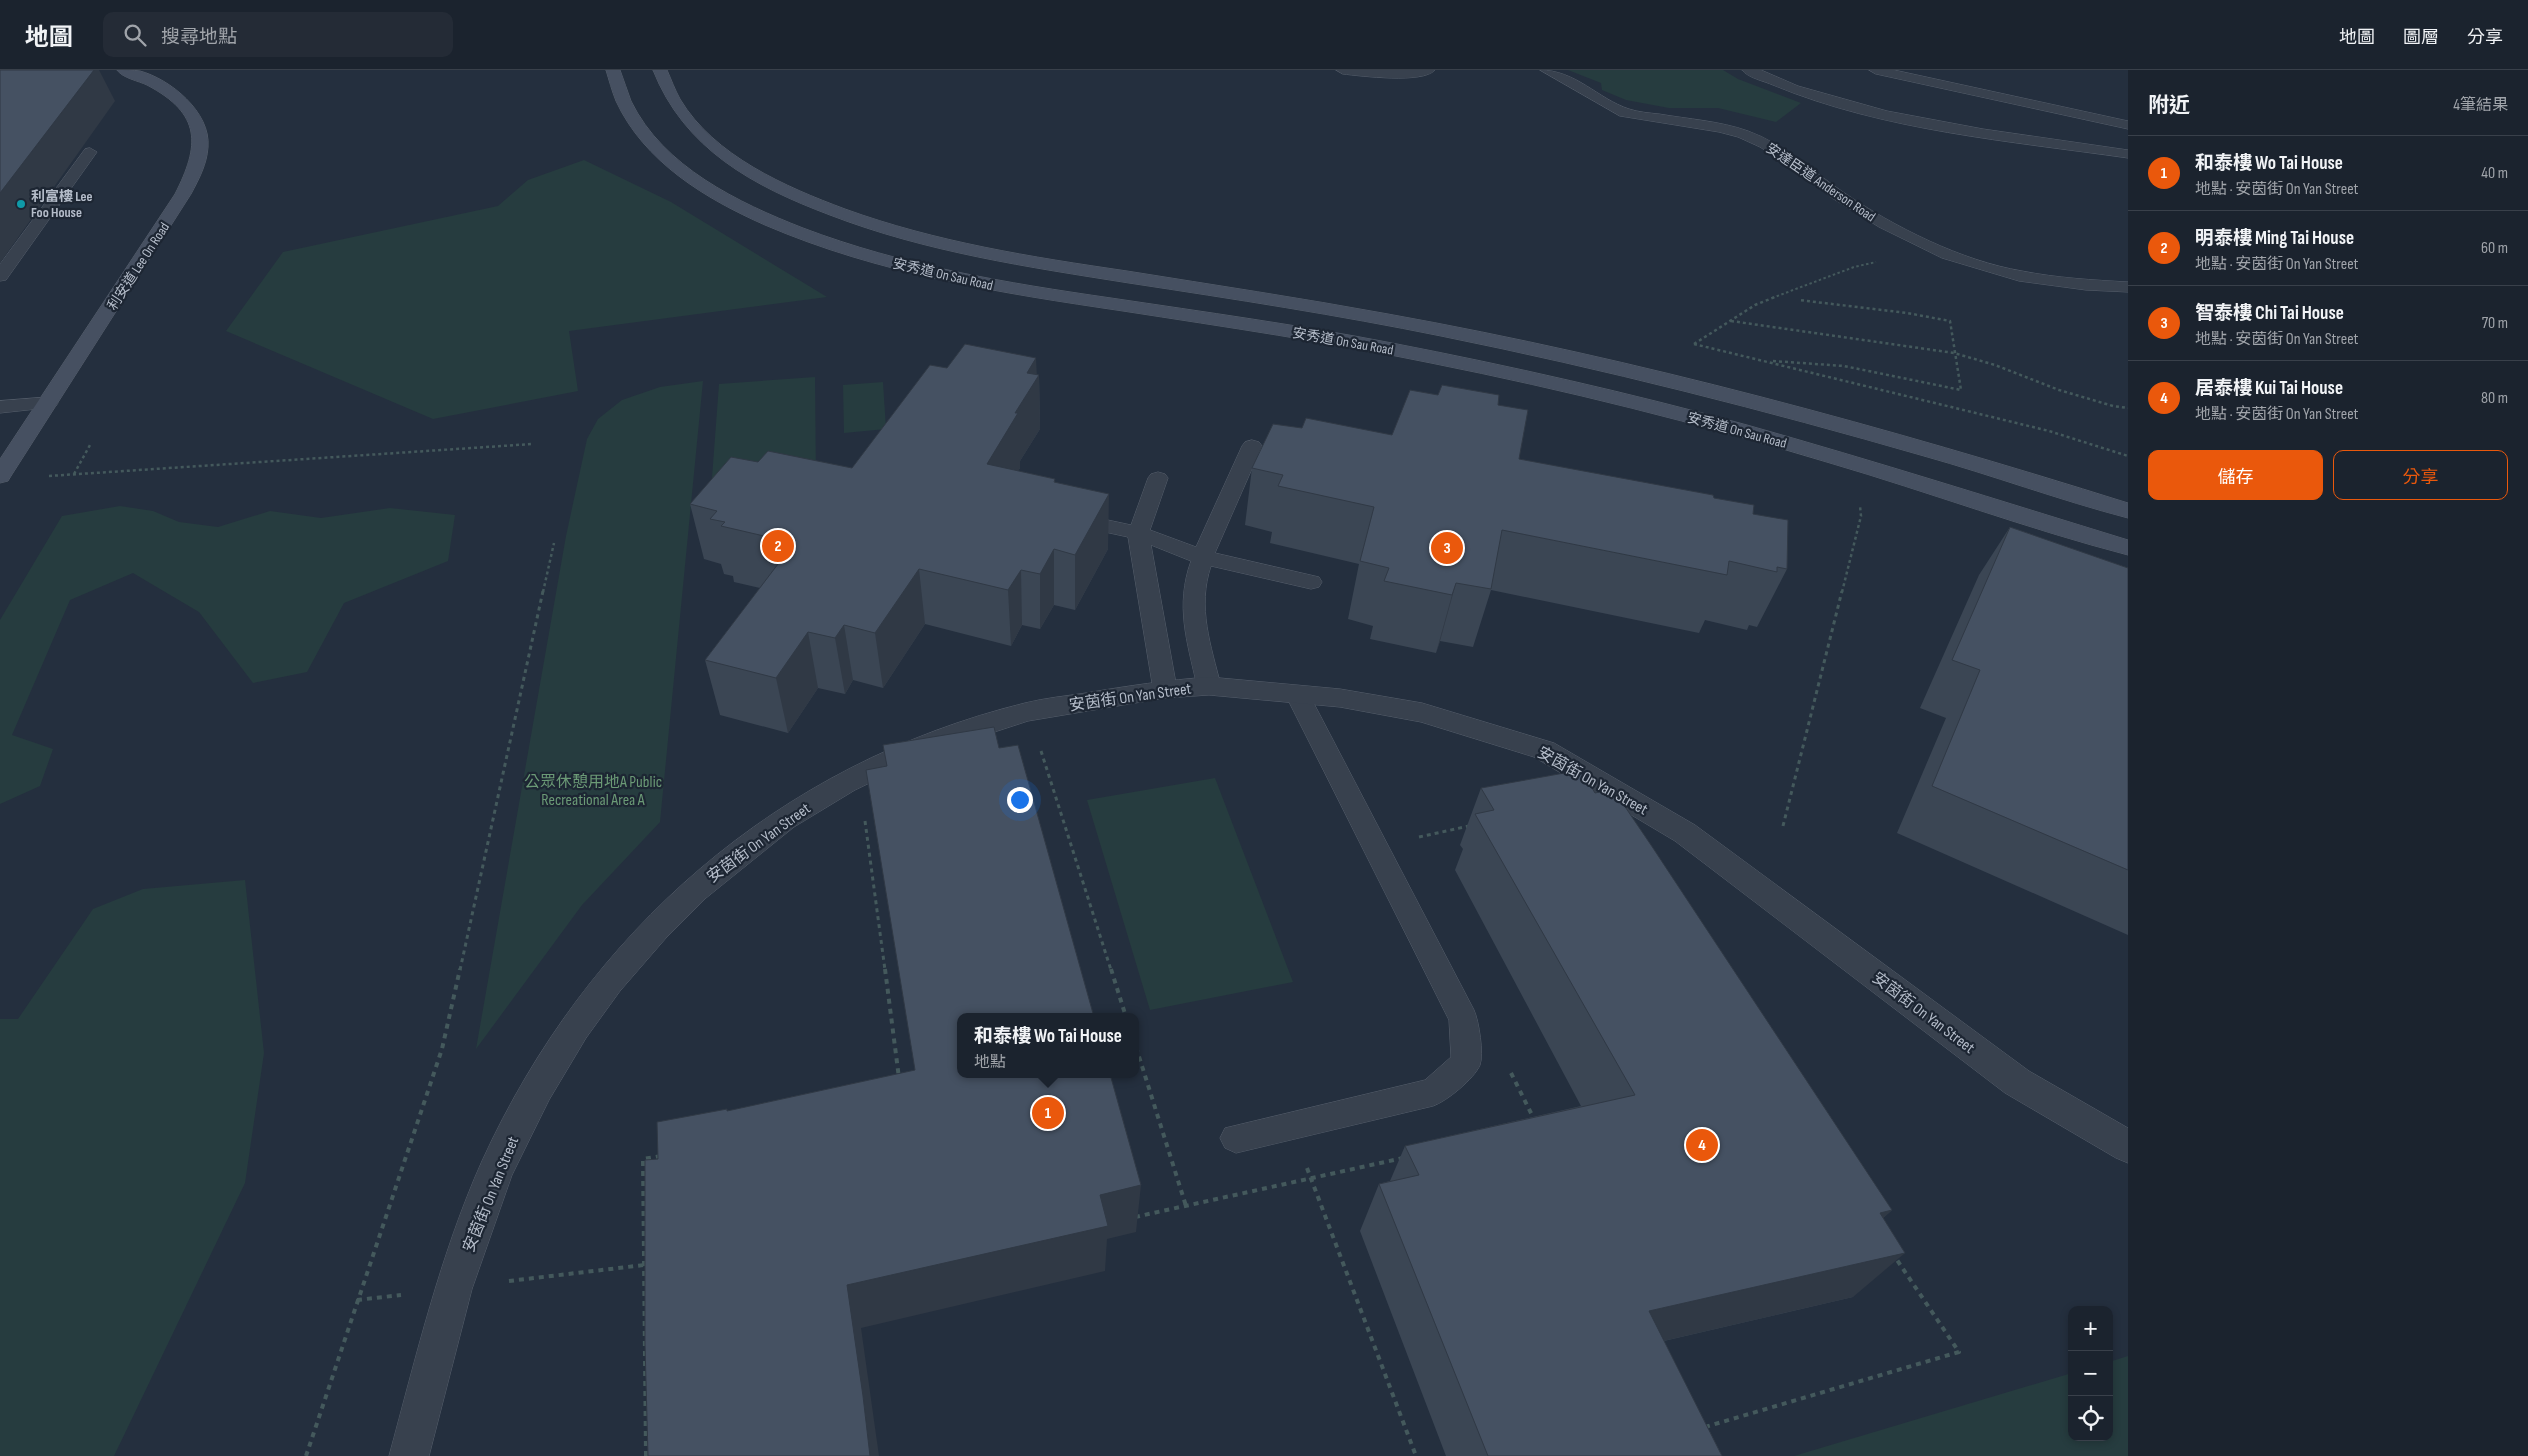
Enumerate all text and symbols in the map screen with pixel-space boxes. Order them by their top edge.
search box [103,12,453,57]
icon: search [121,21,149,49]
text: 地圖 [25,23,73,52]
text: 搜尋地點 [161,26,237,49]
text: 地圖 [2339,27,2375,48]
text: 圖層 [2403,27,2439,48]
text: 分享 [2467,27,2503,48]
text: 附近 [2148,93,2190,118]
text: 4筆結果 [2453,96,2508,115]
street label: 安達臣道 Anderson Road [1763,140,1879,225]
text: 和泰樓 Wo Tai House [2195,152,2343,175]
text: 1 [2161,164,2167,183]
text: 40 m [2481,164,2508,183]
text: 地點 · 安茵街 On Yan Street [2195,180,2358,199]
place label: 利富樓 Lee Foo House [31,188,93,221]
marker: 利富樓 Lee Foo House [15,198,27,210]
street label: 利安道 Lee On Road [104,219,173,313]
text: 明泰樓 Ming Tai House [2195,227,2354,250]
text: 2 [2160,239,2168,258]
text: 60 m [2481,239,2508,258]
street label: 安秀道 On Sau Road [891,255,995,294]
text: 地點 · 安茵街 On Yan Street [2195,255,2358,274]
text: 智泰樓 Chi Tai House [2195,302,2344,325]
text: 3 [2160,314,2168,333]
text: 70 m [2482,314,2508,333]
street label: 安秀道 On Sau Road [1291,324,1395,359]
text: 地點 · 安茵街 On Yan Street [2195,330,2358,349]
text: 居泰樓 Kui Tai House [2195,377,2343,400]
text: 4 [2160,389,2168,408]
text: 80 m [2481,389,2508,408]
text: 地點 · 安茵街 On Yan Street [2195,405,2358,424]
street label: 安秀道 On Sau Road [1685,409,1789,452]
button: 儲存 [2148,450,2323,500]
button: 分享 [2333,450,2508,500]
pin: 2 [762,527,794,565]
pin: 3 [1431,529,1463,567]
street label: 安茵街 On Yan Street [1068,679,1193,715]
street label: 安茵街 On Yan Street [1534,743,1651,820]
park label: 公眾休憩用地A Public Recreational Area A [524,773,662,810]
your location [1007,787,1033,813]
street label: 安茵街 On Yan Street [703,799,814,887]
street label: 安茵街 On Yan Street [1868,969,1978,1058]
popup [957,1013,1139,1078]
text: 和泰樓 Wo Tai House [974,1025,1122,1048]
text: 地點 [974,1053,1006,1072]
pin: 1 [1032,1094,1064,1132]
pin: 4 [1686,1126,1718,1164]
street label: 安茵街 On Yan Street [460,1134,523,1255]
map controls [2068,1306,2113,1441]
button: + [2068,1306,2113,1351]
button: − [2068,1351,2113,1396]
button: locate [2068,1396,2113,1441]

